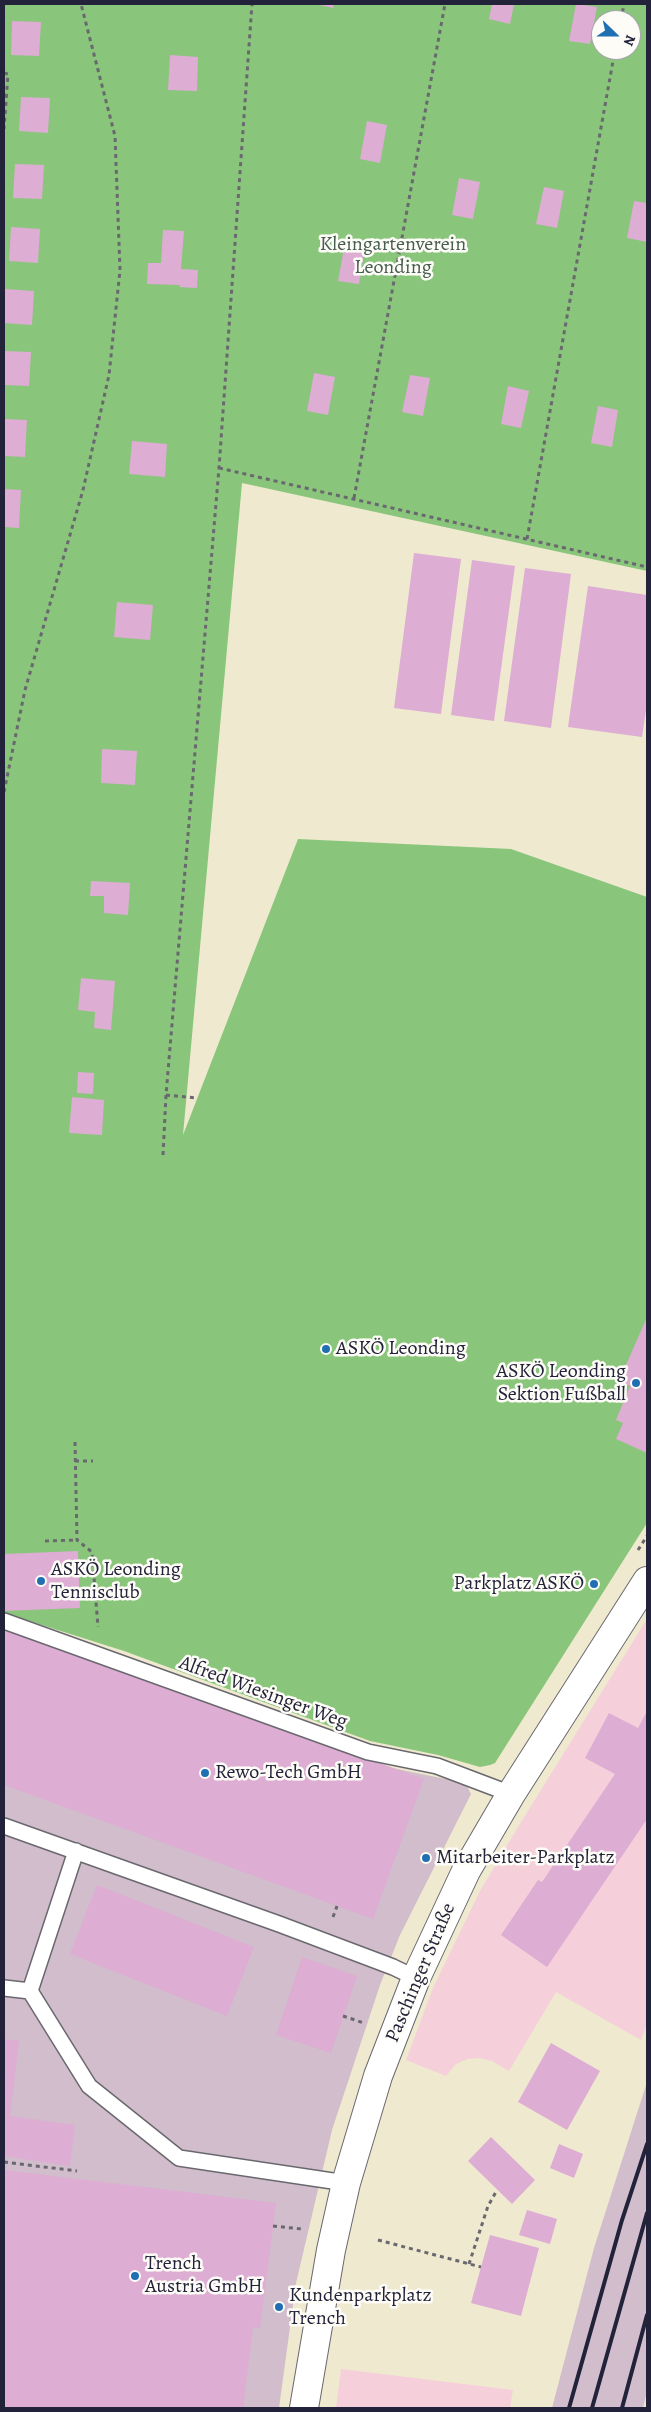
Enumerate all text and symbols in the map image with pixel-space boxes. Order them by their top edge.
north arrow [591,10,641,60]
text: N [619,32,640,49]
park label: Kleingartenverein Leonding [320,233,466,280]
place label: ASKÖ Leonding [336,1337,466,1361]
marker: ASKÖ Leonding [320,1343,332,1355]
place label: ASKÖ Leonding Sektion Fußball [496,1360,626,1407]
marker: ASKÖ Leonding Sektion Fußball [630,1377,642,1389]
place label: ASKÖ Leonding Tennisclub [51,1558,181,1605]
place label: Parkplatz ASKÖ [454,1572,584,1596]
marker: ASKÖ Leonding Tennisclub [35,1575,47,1587]
marker: Parkplatz ASKÖ [588,1578,600,1590]
street label: Alfred Wiesinger Weg [176,1651,350,1735]
place label: Rewo-Tech GmbH [215,1761,362,1785]
marker: Rewo-Tech GmbH [199,1767,211,1779]
place label: Mitarbeiter-Parkplatz [436,1846,615,1870]
marker: Mitarbeiter-Parkplatz [420,1852,432,1864]
street label: Paschinger Straße [381,1900,461,2046]
place label: Trench Austria GmbH [145,2252,263,2299]
marker: Trench Austria GmbH [129,2270,141,2282]
place label: Kundenparkplatz Trench [289,2284,432,2331]
marker: Kundenparkplatz Trench [273,2301,285,2313]

